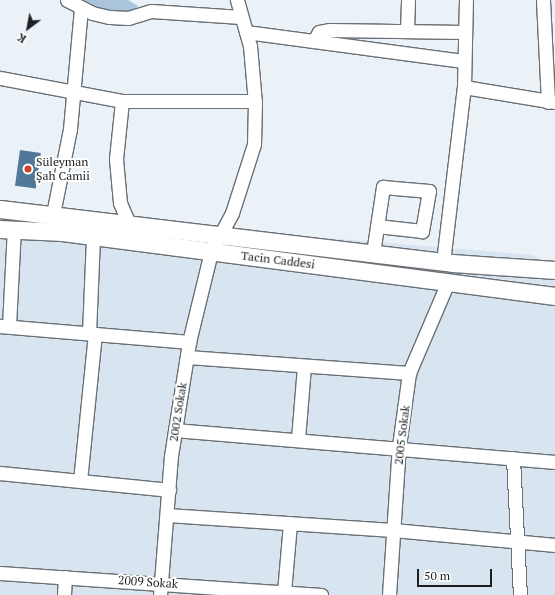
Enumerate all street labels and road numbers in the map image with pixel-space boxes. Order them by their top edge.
street label: Tacin Caddesi [240,248,316,272]
street label: 2002 Sokak [166,381,190,443]
street label: 2005 Sokak [391,404,413,466]
street label: 2009 Sokak [118,573,178,591]

